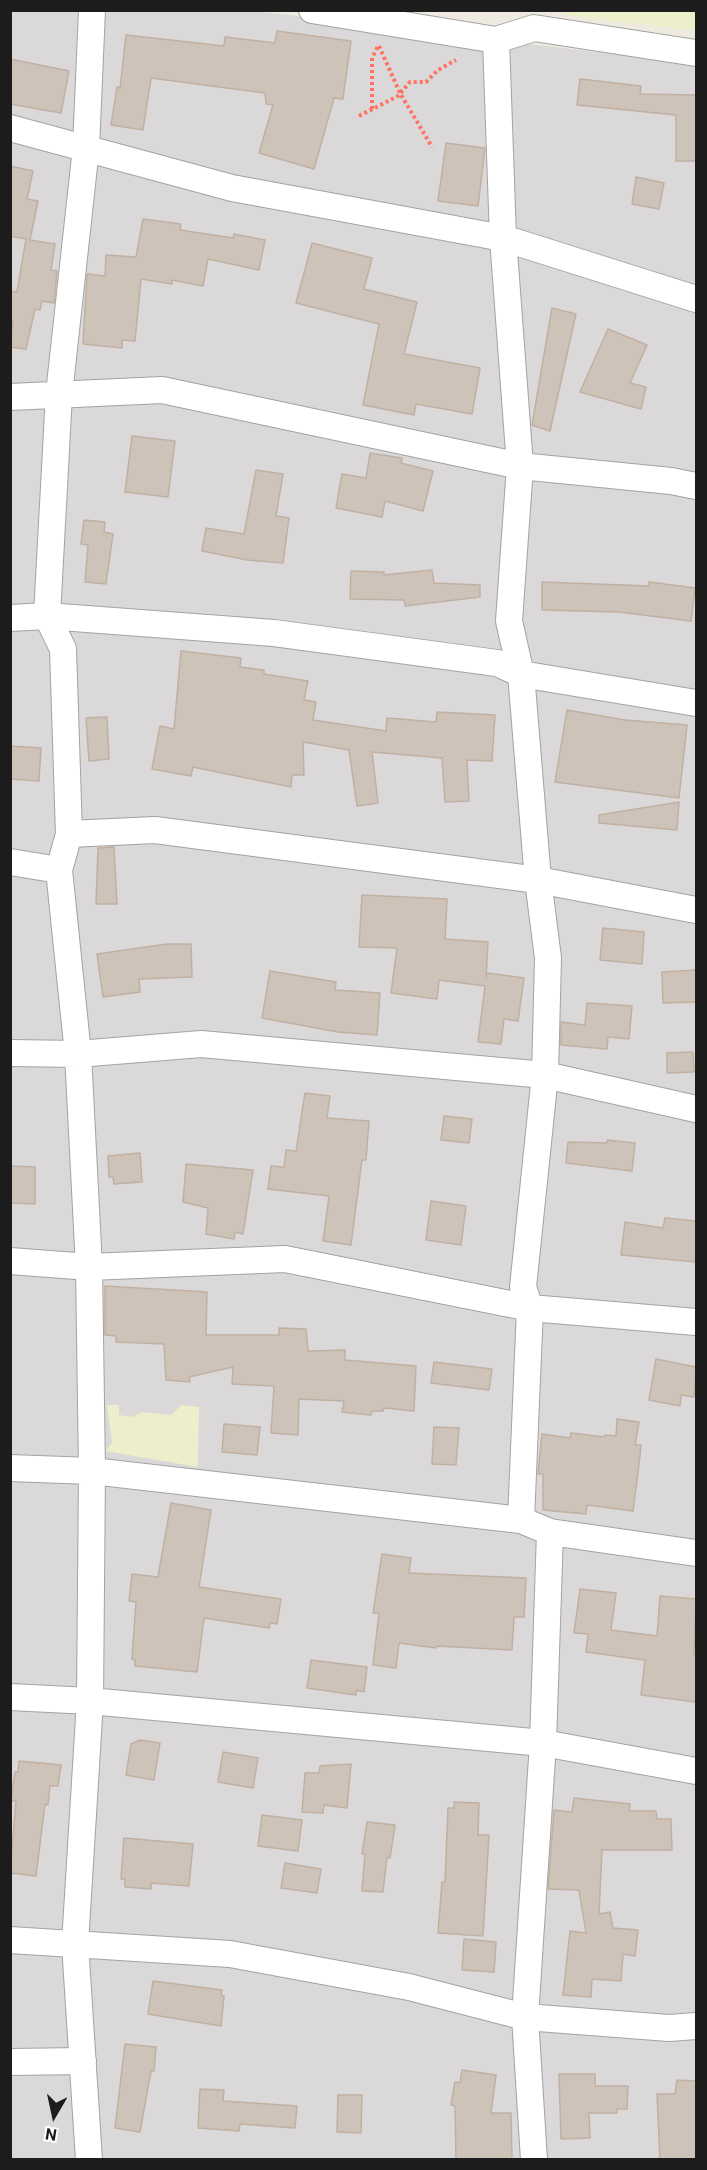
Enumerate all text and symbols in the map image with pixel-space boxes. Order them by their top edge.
north arrow [24,2086,84,2146]
text: N [44,2124,58,2145]

